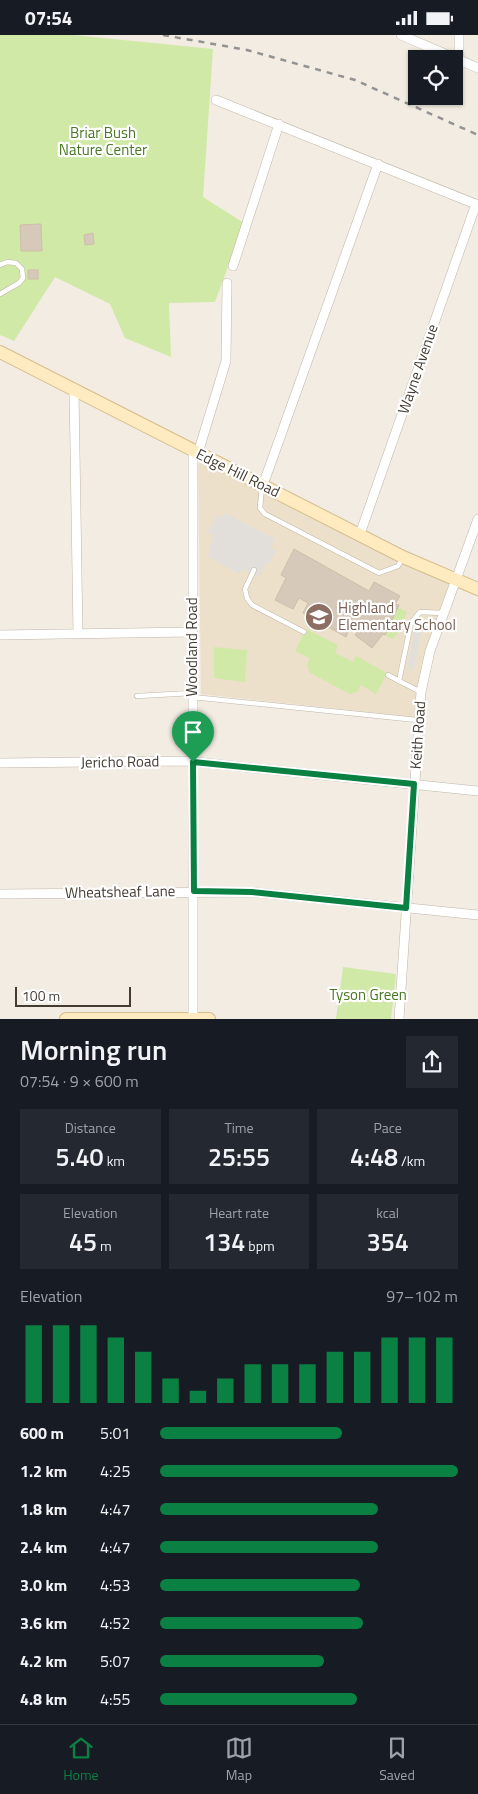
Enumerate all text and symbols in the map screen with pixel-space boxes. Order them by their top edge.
text: 07:54 [25,3,72,32]
map controls [408,50,463,105]
button: locate [408,50,463,105]
park label: Briar Bush Nature Center [59,121,147,161]
street label: Wayne Avenue [391,321,444,417]
street label: Edge Hill Road [192,442,284,503]
place label: Highland Elementary School [338,596,456,636]
street label: Woodland Road [180,597,203,697]
school or university icon: Highland Elementary School [304,602,334,632]
street label: Keith Road [404,700,431,770]
pin [172,711,214,762]
icon: arrive [179,718,207,746]
street label: Jericho Road [80,749,159,774]
street label: Wheatsheaf Lane [65,879,175,904]
park label: Tyson Green [329,983,407,1006]
scale bar [15,984,131,1007]
text: 100 m [22,985,60,1006]
text: Morning run [20,1028,167,1071]
button: share [406,1036,458,1088]
text: 07:54 · 9 × 600 m [20,1069,139,1093]
text: Distance [65,1117,116,1138]
text: Time [224,1117,254,1138]
text: Pace [373,1117,402,1138]
text: 5.40 [56,1138,104,1176]
text: 25:55 [208,1138,270,1176]
text: 4:48 [350,1138,398,1176]
text: km [104,1150,125,1171]
text: /km [398,1150,425,1171]
text: Elevation [63,1202,118,1223]
text: Heart rate [209,1202,269,1223]
text: kcal [376,1202,399,1223]
text: 45 [69,1223,97,1261]
text: 134 [203,1223,245,1261]
text: 354 [367,1223,409,1261]
text: m [97,1235,112,1256]
text: bpm [245,1235,275,1256]
text: Elevation [20,1284,82,1308]
text: 97–102 m [386,1284,458,1308]
text: 600 m [20,1421,64,1445]
text: 5:01 [100,1421,130,1445]
text: 1.2 km [20,1459,67,1483]
text: 4:25 [100,1459,130,1483]
text: 1.8 km [20,1497,67,1521]
text: 4:47 [100,1497,130,1521]
text: 2.4 km [20,1535,67,1559]
text: 4:47 [100,1535,130,1559]
text: 3.0 km [20,1573,67,1597]
text: 4:53 [100,1573,130,1597]
text: 3.6 km [20,1611,67,1635]
text: 4:52 [100,1611,130,1635]
text: 4.2 km [20,1649,67,1673]
text: 5:07 [100,1649,130,1673]
text: 4.8 km [20,1687,67,1711]
text: 4:55 [100,1687,130,1711]
tab: Home [63,1734,99,1785]
tab: Map [225,1734,253,1785]
tab: Saved [379,1734,415,1785]

